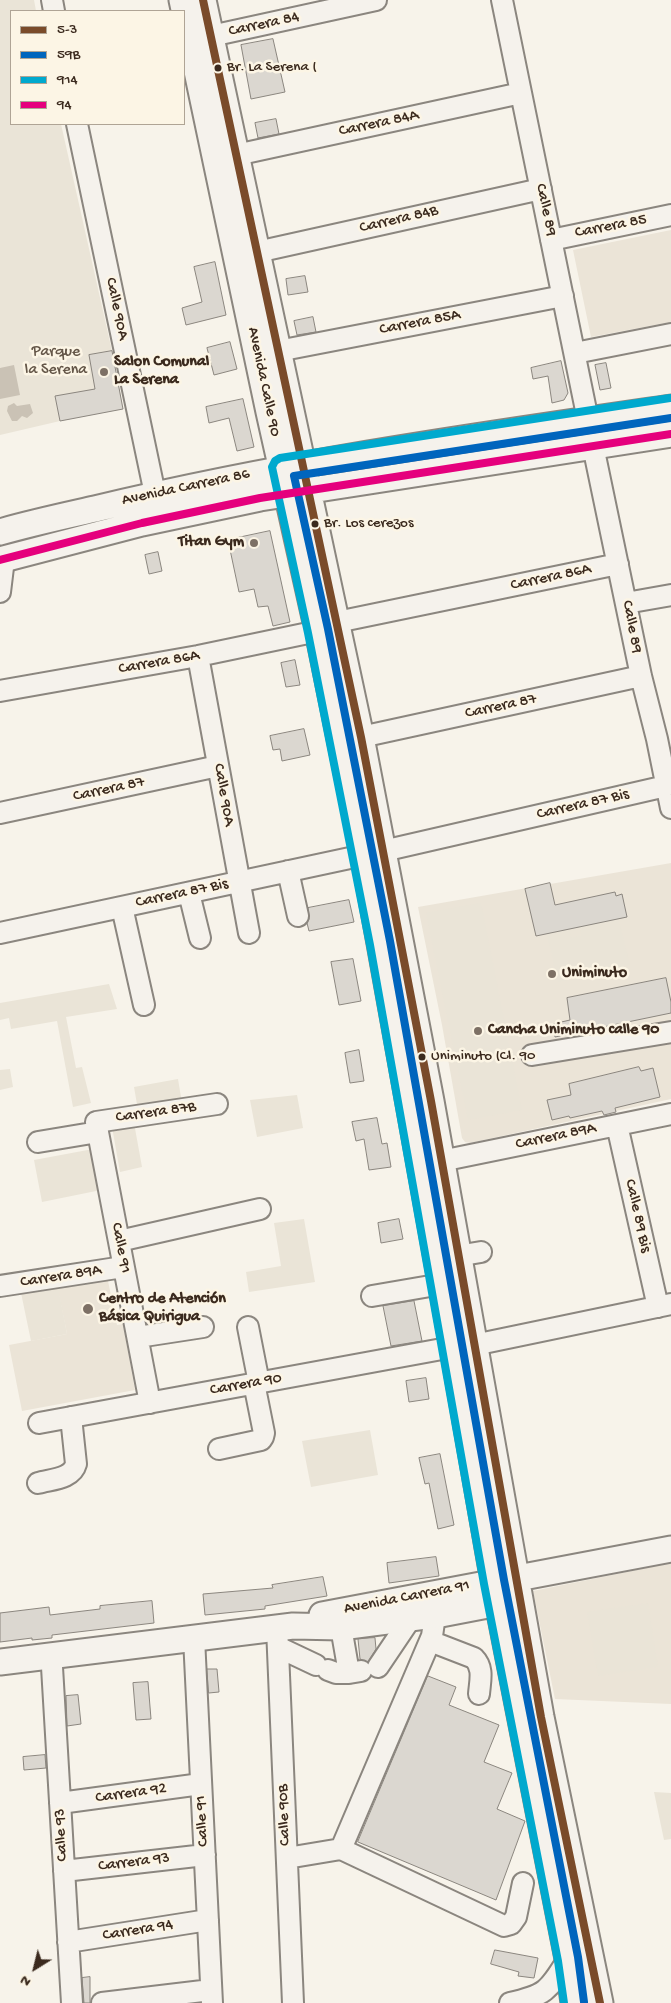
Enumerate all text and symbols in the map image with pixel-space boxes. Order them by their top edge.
street label: Carrera 84 [227,8,301,42]
legend [10,10,185,125]
text: 5-3 [57,21,77,39]
text: 59B [57,46,80,64]
place label: Br. La Serena ( [227,59,317,77]
marker: Br. La Serena ( [213,63,223,73]
text: 914 [57,71,78,89]
text: 94 [57,96,72,114]
street label: Carrera 84A [337,106,421,142]
street label: Calle 89 [530,182,560,238]
street label: Carrera 84B [358,202,440,238]
street label: Carrera 85 [574,211,648,243]
street label: Calle 90A [100,276,132,342]
street label: Carrera 85A [378,306,462,340]
street label: Avenida Calle 90 [242,325,284,439]
park label: Parque la Serena [25,343,87,381]
place label: Salon Comunal La Serena [114,353,209,391]
marker: Salon Comunal La Serena [98,366,110,378]
street label: Avenida Carrera 86 [120,465,252,511]
place label: Br. Los cerezos [324,515,413,533]
marker: Br. Los cerezos [310,519,320,529]
place label: Titan Gym [178,533,244,553]
marker: Titan Gym [248,537,260,549]
street label: Carrera 86A [509,560,593,596]
street label: Calle 89 [616,599,646,655]
street label: Carrera 86A [117,646,201,680]
street label: Carrera 87 [464,690,538,724]
street label: Calle 90A [208,762,238,828]
street label: Carrera 87 [72,773,146,807]
street label: Carrera 87 Bis [535,785,631,825]
street label: Carrera 87 Bis [134,875,230,913]
place label: Uniminuto [562,964,627,984]
marker: Uniminuto [546,968,558,980]
place label: Cancha Uniminuto calle 90 [488,1021,659,1041]
marker: Cancha Uniminuto calle 90 [472,1025,484,1037]
place label: Uniminuto (Cl. 90 [431,1048,536,1066]
marker: Uniminuto (Cl. 90 [417,1052,427,1062]
street label: Carrera 87B [115,1098,197,1128]
street label: Carrera 89A [514,1119,598,1155]
street label: Calle 89 Bis [619,1177,655,1255]
street label: Calle 91 [106,1221,134,1275]
street label: Carrera 89A [19,1261,103,1293]
place label: Centro de Atención Básica Quirigua [99,1290,226,1328]
marker: Centro de Atención Básica Quirigua [81,1302,95,1316]
street label: Carrera 90 [209,1369,283,1401]
street label: Avenida Carrera 91 [342,1576,472,1620]
street label: Carrera 92 [94,1780,168,1808]
street label: Calle 90B [274,1784,296,1846]
street label: Calle 91 [192,1795,214,1847]
street label: Calle 93 [51,1808,73,1862]
street label: Carrera 93 [97,1849,171,1877]
street label: Carrera 94 [101,1916,175,1946]
north arrow [10,1943,60,1993]
text: N [17,1971,35,1990]

